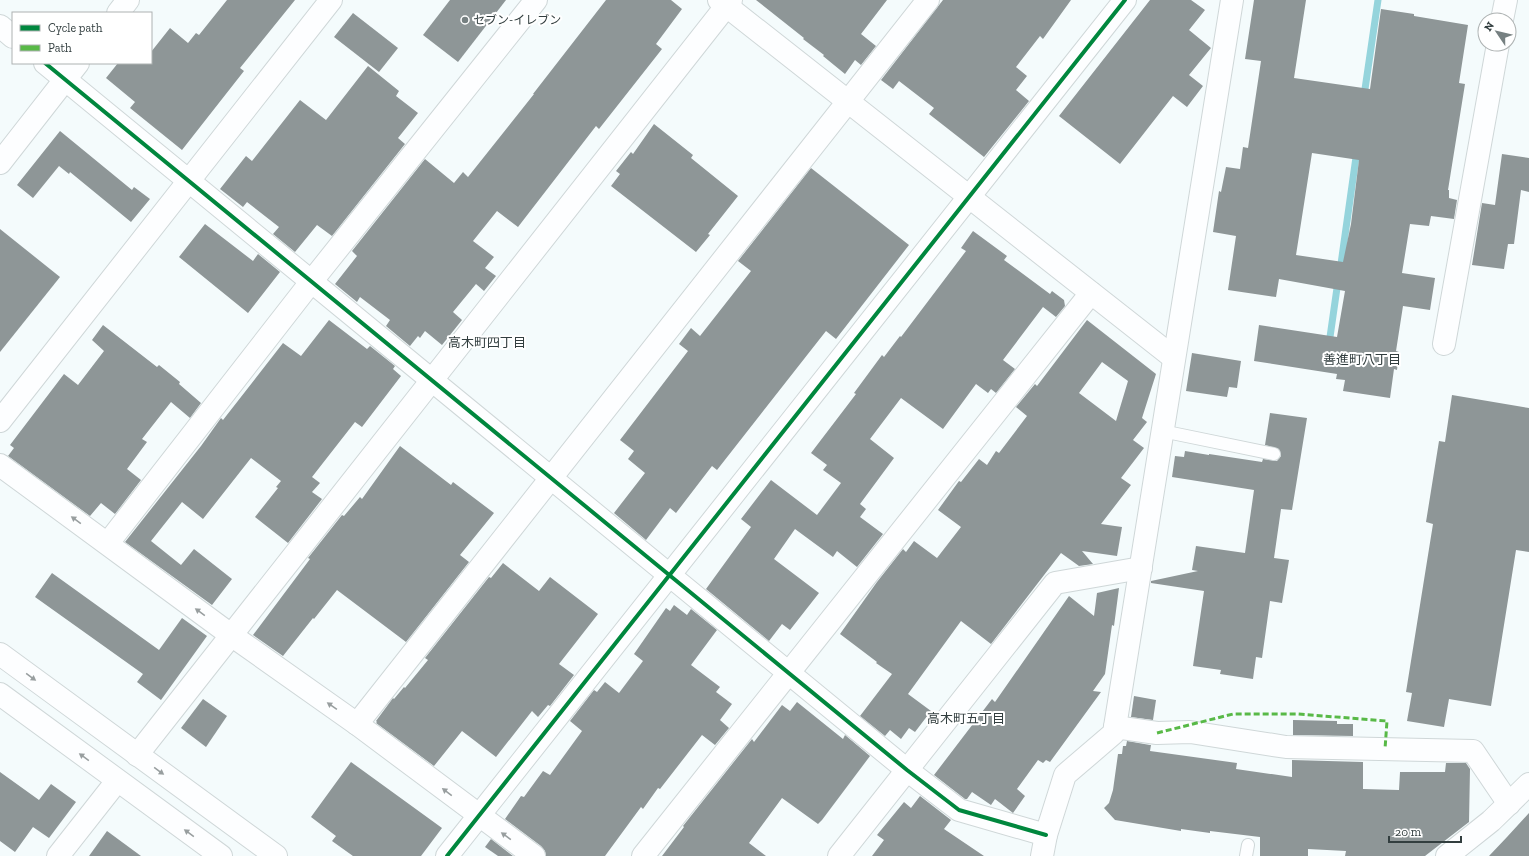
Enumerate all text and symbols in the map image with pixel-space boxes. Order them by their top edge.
legend [12,12,152,64]
north arrow [1477,12,1517,52]
place label: セブン-イレブン [473,13,561,27]
marker: セブン-イレブン [460,15,470,25]
text: N [1481,19,1497,34]
text: Cycle path [48,21,103,35]
text: Path [48,41,72,55]
district label: 高木町四丁目 [448,335,526,350]
district label: 善進町八丁目 [1323,352,1401,367]
one-way arrow [71,516,81,524]
one-way arrow [195,608,205,616]
one-way arrow [26,673,37,682]
one-way arrow [326,702,337,710]
district label: 高木町五丁目 [927,711,1005,726]
one-way arrow [79,753,89,761]
one-way arrow [153,767,164,775]
one-way arrow [441,788,452,796]
scale bar [1389,818,1461,844]
text: 20 m [1395,825,1422,839]
one-way arrow [184,829,194,837]
one-way arrow [501,832,511,840]

